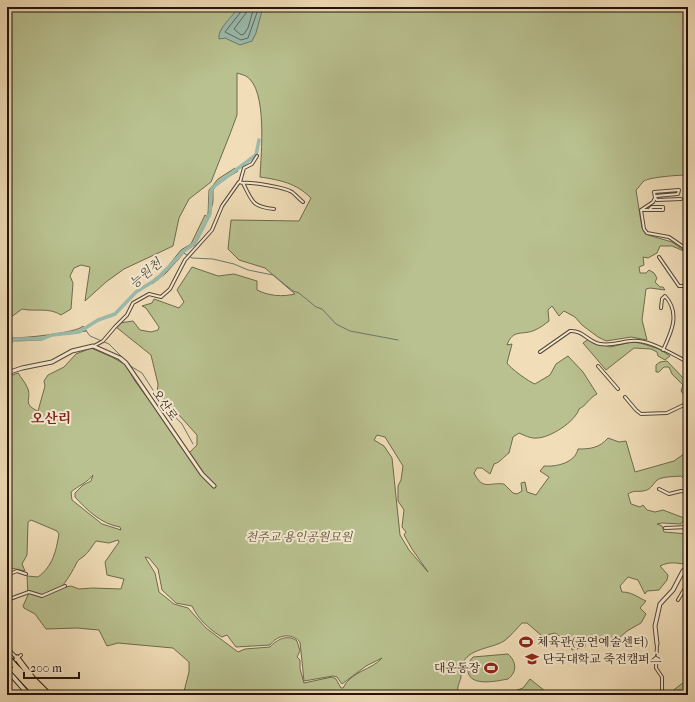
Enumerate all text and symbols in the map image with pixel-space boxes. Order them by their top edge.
water label: 능원천 [126,255,166,291]
street label: 오산로 [149,387,181,424]
district label: 오산리 [31,410,71,427]
park label: 천주교 용인공원묘원 [246,530,354,544]
sports icon: 체육관(공연예술센터) [518,634,534,650]
place label: 체육관(공연예술센터) [537,635,648,649]
school or university icon: 단국대학교 죽전캠퍼스 [524,651,540,667]
place label: 단국대학교 죽전캠퍼스 [543,652,662,666]
scale bar [24,654,79,680]
sports icon: 대운동장 [483,660,499,676]
text: 200 m [30,661,62,675]
place label: 대운동장 [434,661,480,675]

